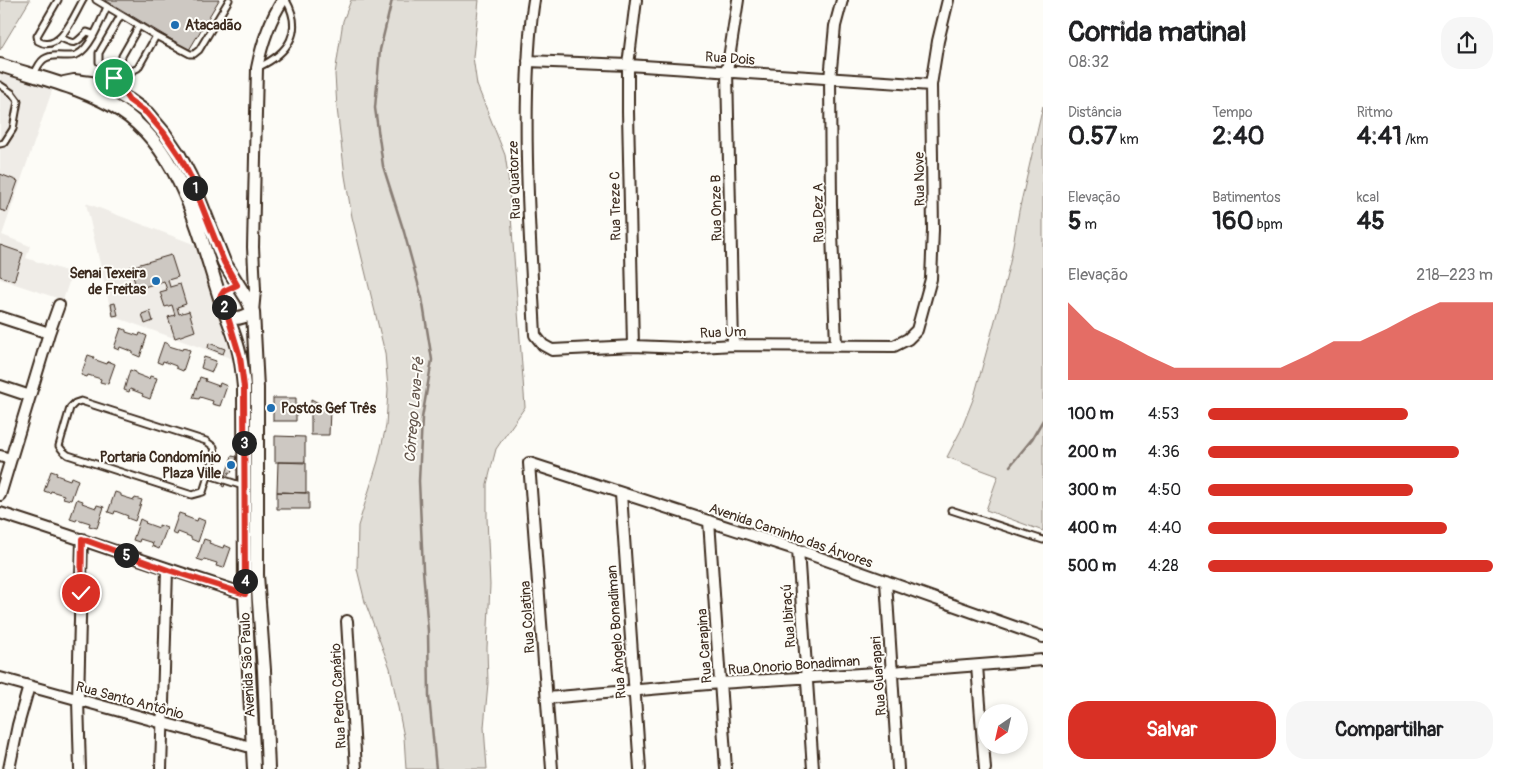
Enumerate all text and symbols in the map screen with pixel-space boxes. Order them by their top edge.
text: Corrida matinal [1068,15,1247,50]
place label: Atacadão [185,17,242,34]
button: share [1441,17,1493,69]
marker: Atacadão [169,19,181,31]
street label: Rua Dois [705,48,756,69]
text: 08:32 [1068,52,1109,72]
pin [93,57,135,99]
icon: arrive [100,64,128,92]
text: Distância [1068,104,1122,121]
text: Tempo [1212,104,1253,121]
text: Ritmo [1357,104,1393,121]
text: 0.57 [1068,121,1117,152]
text: 2:40 [1212,121,1265,152]
text: 4:41 [1357,121,1402,152]
text: km [1117,131,1139,148]
text: /km [1402,131,1428,148]
street label: Rua Quatorze [505,140,524,220]
street label: Rua Nove [911,151,928,207]
street label: Rua Treze C [606,171,625,241]
street label: Rua Onze B [707,174,726,241]
pin: 1 [182,176,208,200]
text: 1 [193,180,198,197]
street label: Rua Dez A [809,183,828,243]
text: Elevação [1068,189,1120,206]
text: Batimentos [1212,189,1280,206]
text: kcal [1357,189,1379,206]
text: 5 [1068,206,1082,237]
text: 160 [1212,206,1254,237]
text: 45 [1357,206,1385,237]
text: m [1082,216,1097,233]
text: bpm [1254,216,1283,233]
place label: Senai Texeira de Freitas [70,265,147,298]
text: Elevação [1068,265,1128,285]
text: 218–223 m [1416,265,1493,285]
marker: Senai Texeira de Freitas [150,275,162,287]
pin: 2 [212,294,236,320]
text: 2 [221,299,228,316]
street label: Rua Um [700,323,747,342]
water label: Córrego Lava-Pé [400,356,429,463]
place label: Postos Gef Três [281,400,377,417]
marker: Postos Gef Três [265,402,277,414]
text: 100 m [1068,404,1114,424]
text: 4:53 [1148,404,1179,424]
pin: 3 [232,430,256,456]
text: 3 [241,435,248,452]
text: 200 m [1068,442,1116,462]
text: 4:36 [1148,442,1180,462]
place label: Portaria Condomínio Plaza Ville [100,449,222,482]
marker: Portaria Condomínio Plaza Ville [225,459,237,471]
text: 300 m [1068,480,1116,500]
text: 4:50 [1148,480,1181,500]
street label: Avenida Caminho das Árvores [707,499,876,572]
text: 400 m [1068,518,1117,538]
text: 4:40 [1148,518,1182,538]
pin: 5 [114,542,138,568]
text: 5 [123,547,130,564]
text: 500 m [1068,556,1116,576]
text: 4:28 [1148,556,1179,576]
street label: Rua Ângelo Bonadiman [603,564,630,699]
pin: 4 [232,568,258,594]
pin [60,572,102,614]
text: 4 [241,573,250,590]
icon: check [67,579,95,607]
street label: Rua Colatina [516,580,539,654]
street label: Rua Ibiraçú [778,583,799,648]
street label: Rua Carapina [693,608,716,684]
street label: Avenida São Paulo [236,612,259,718]
street label: Rua Guarapari [867,635,890,716]
street label: Rua Pedro Canário [327,642,350,749]
street label: Rua Onorio Bonadiman [727,652,861,679]
street label: Rua Santo Antônio [74,678,186,723]
button: Salvar [1068,701,1276,759]
button: Compartilhar [1286,701,1493,759]
north arrow [978,704,1028,754]
map controls [978,704,1028,754]

